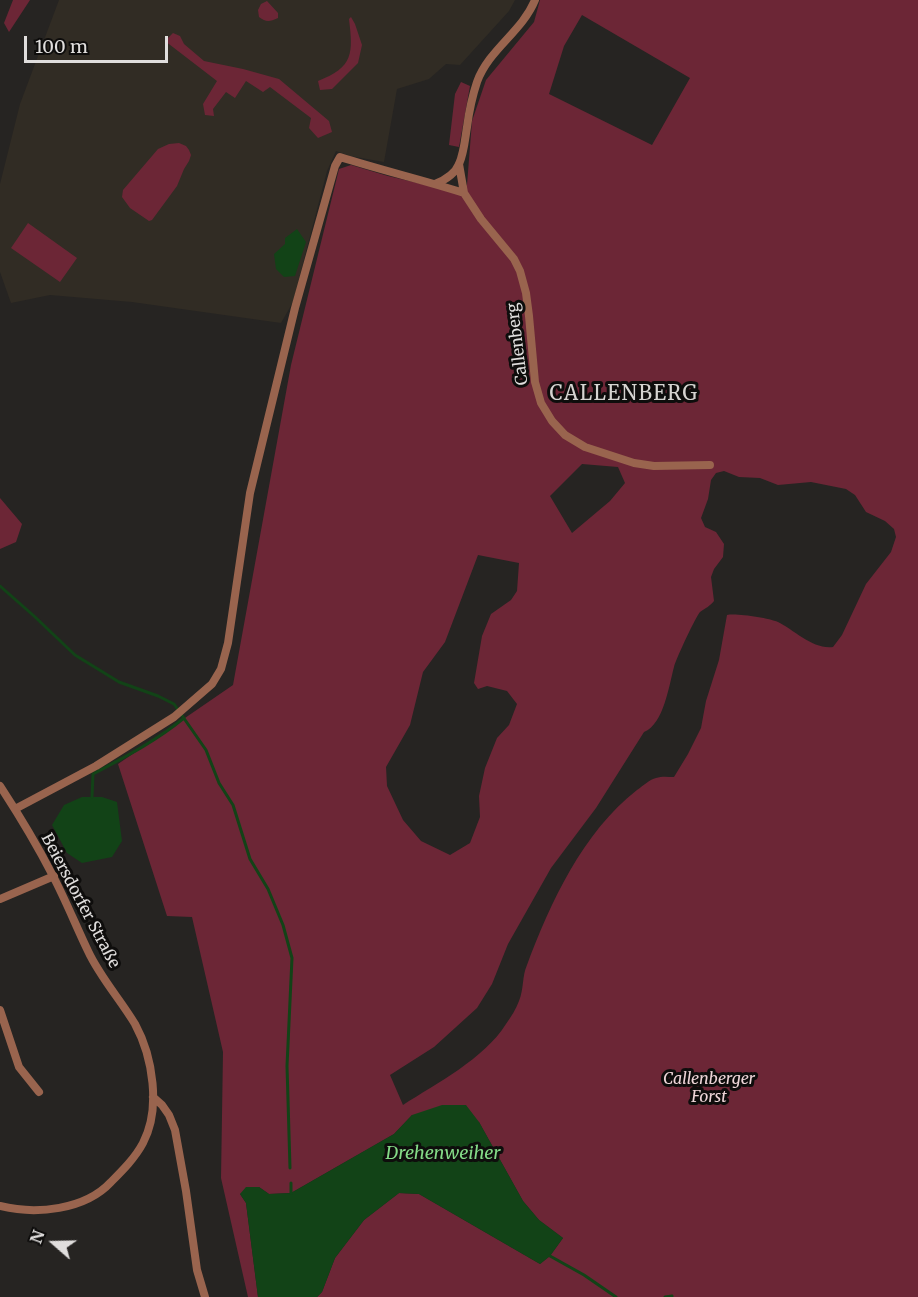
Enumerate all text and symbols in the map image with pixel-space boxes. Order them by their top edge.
scale bar [27,24,171,62]
text: 100 m [35,35,88,58]
street label: Callenberg [503,302,533,386]
district label: CALLENBERG [549,382,699,406]
street label: Beiersdorfer Straße [36,830,124,972]
park label: Callenberger Forst [663,1069,755,1107]
water label: Drehenweiher [386,1143,500,1165]
north arrow [24,1213,84,1273]
text: N [26,1227,49,1246]

